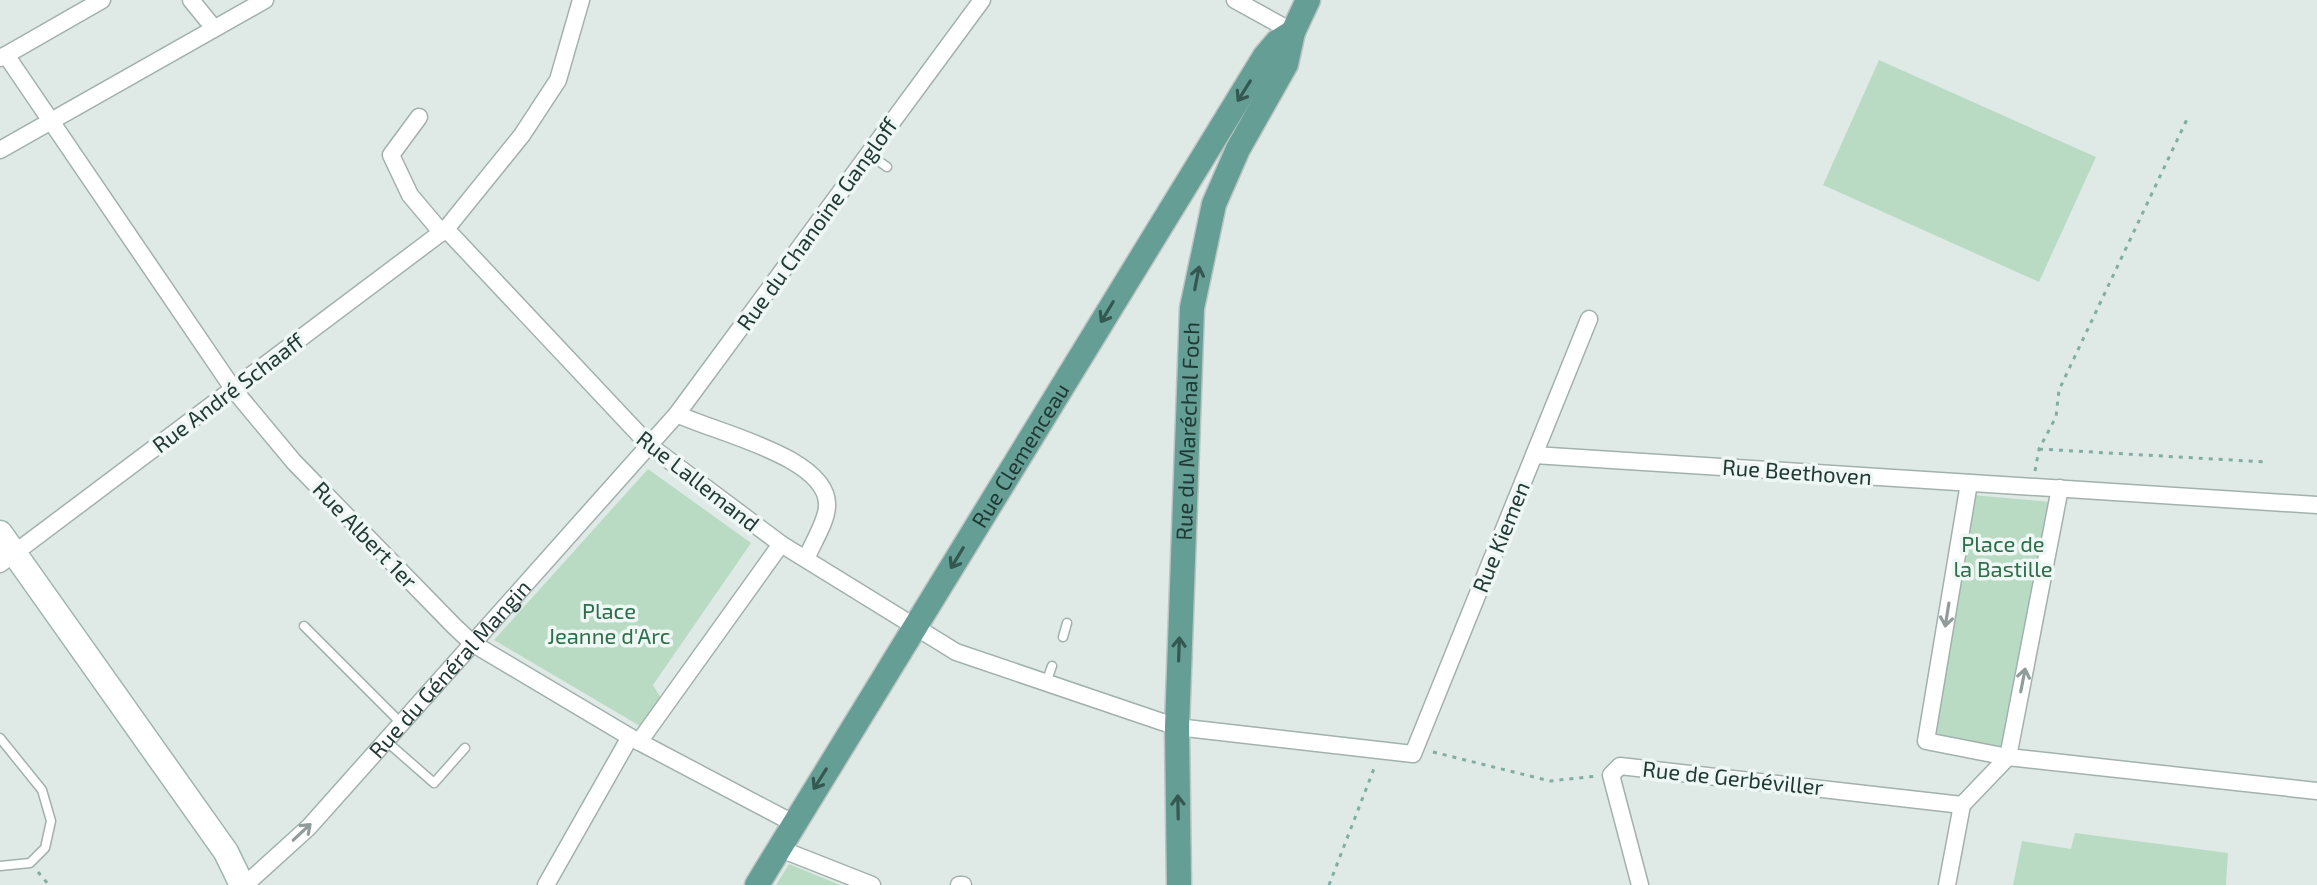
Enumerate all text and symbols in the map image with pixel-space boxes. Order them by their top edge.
one-way arrow [1235,79,1251,102]
street label: Rue du Chanoine Gangloff [730,112,902,335]
one-way arrow [1190,266,1205,291]
one-way arrow [1098,300,1114,323]
street label: Rue du Maréchal Foch [1170,321,1203,541]
street label: Rue André Schaaff [147,327,308,457]
street label: Rue Clemenceau [965,378,1074,532]
street label: Rue Lallemand [632,424,765,536]
street label: Rue Beethoven [1721,453,1873,489]
street label: Rue Albert 1er [308,475,423,593]
street label: Rue Kiemen [1466,478,1534,596]
park label: Place de la Bastille [1953,530,2053,581]
one-way arrow [949,546,965,568]
street label: Rue du Général Mangin [363,574,535,763]
park label: Place Jeanne d'Arc [547,597,671,648]
one-way arrow [1939,602,1954,627]
one-way arrow [1172,636,1187,663]
one-way arrow [2016,668,2031,694]
street label: Rue de Gerbéviller [1641,755,1825,799]
one-way arrow [812,767,828,790]
one-way arrow [1170,794,1186,821]
one-way arrow [292,823,312,841]

